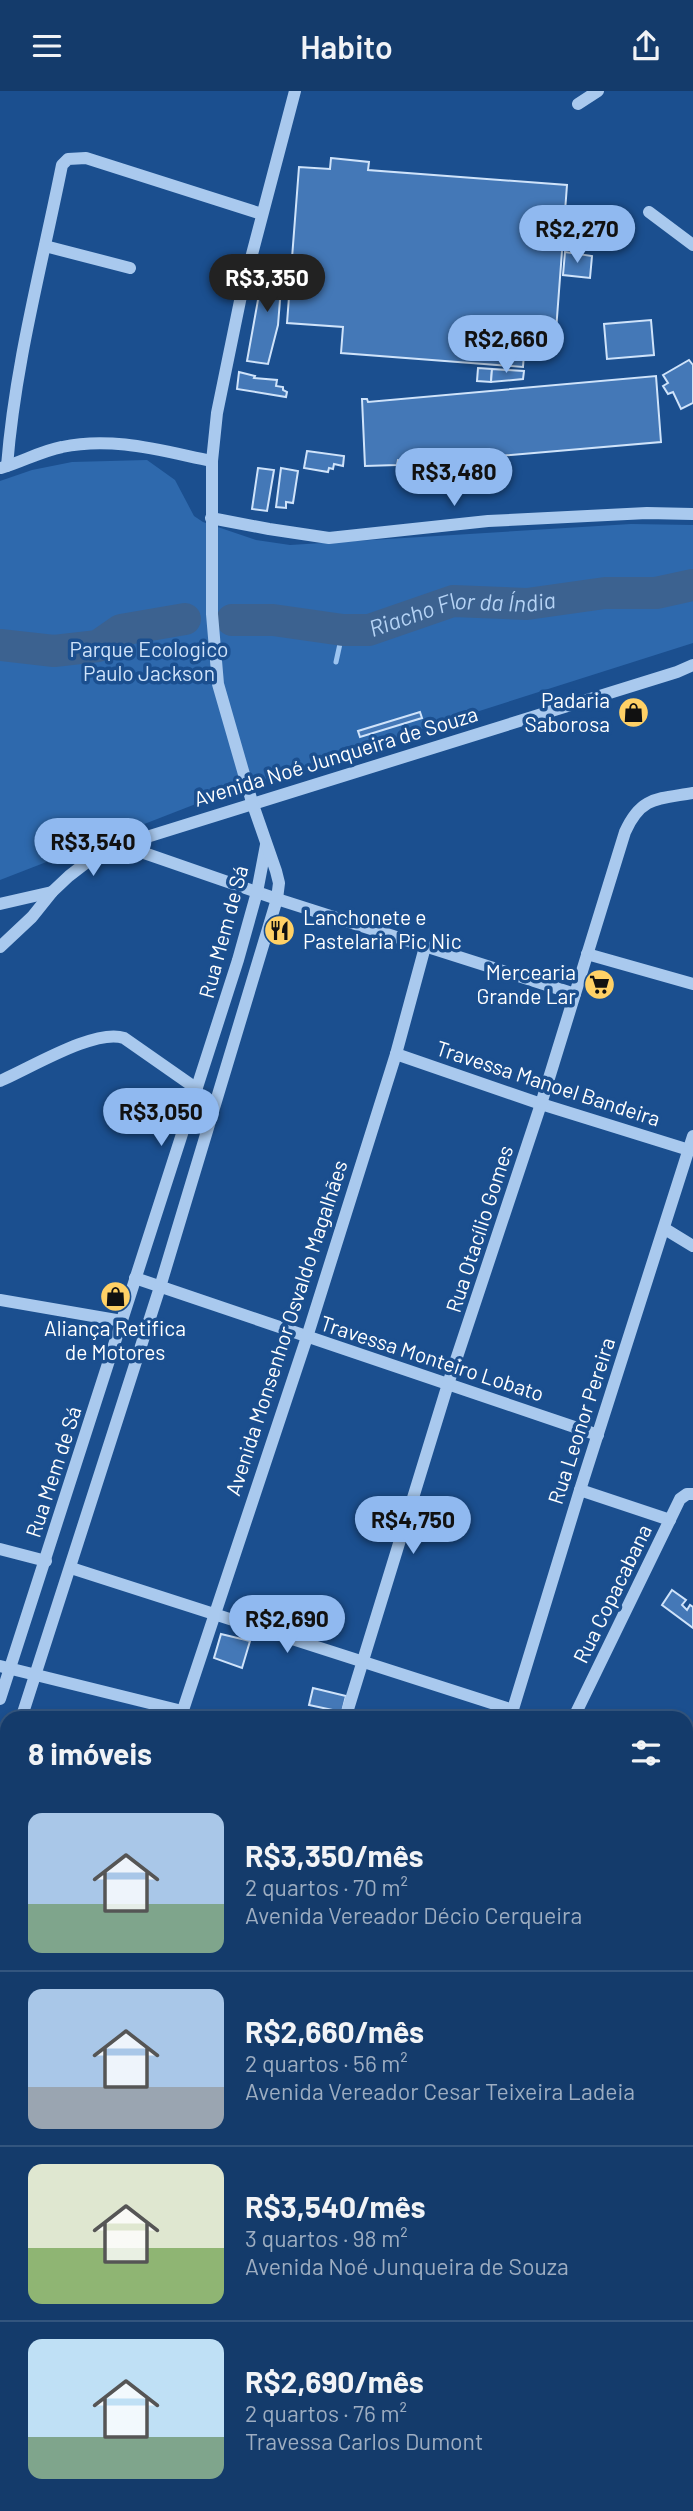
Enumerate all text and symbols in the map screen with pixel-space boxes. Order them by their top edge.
icon: menu [28,27,66,65]
text: Habito [300,27,393,65]
icon: share [627,27,665,65]
pin: R$2,270 [512,205,642,265]
text: R$2,270 [535,214,619,242]
pin: R$3,350 [202,255,332,314]
text: R$3,350 [225,263,309,291]
pin: R$2,660 [441,315,571,375]
text: R$2,660 [464,324,548,352]
pin: R$3,480 [389,449,519,508]
text: R$3,480 [411,457,497,485]
water label: Riacho Flor da Índia [365,585,557,642]
park label: Parque Ecologico Paulo Jackson [70,636,228,685]
place label: Padaria Saborosa [524,687,610,736]
shop icon: Padaria Saborosa [616,696,650,730]
street label: Avenida Noé Junqueira de Souza [191,700,481,811]
pin: R$3,540 [28,819,158,878]
text: R$3,540 [50,827,136,855]
street label: Rua Mem de Sá [193,862,252,1001]
place label: Lanchonete e Pastelaria Pic Nic [303,904,462,953]
restaurant icon: Lanchonete e Pastelaria Pic Nic [263,913,297,947]
place label: Mercearia Grande Lar [476,959,576,1008]
supermarket icon: Mercearia Grande Lar [582,968,616,1002]
street label: Travessa Manoel Bandeira [433,1034,664,1131]
pin: R$3,050 [96,1089,226,1148]
text: R$3,050 [119,1097,203,1125]
street label: Rua Otacílio Gomes [440,1142,517,1315]
street label: Avenida Monsenhor Osvaldo Magalhães [219,1157,352,1498]
shop icon: Aliança Retifica de Motores [98,1280,132,1314]
street label: Travessa Monteiro Lobato [318,1310,547,1406]
place label: Aliança Retifica de Motores [44,1315,186,1364]
street label: Rua Leonor Pereira [542,1334,619,1507]
street label: Rua Mem de Sá [20,1403,86,1540]
pin: R$4,750 [348,1497,478,1556]
text: R$4,750 [371,1505,455,1533]
street label: Rua Copacabana [567,1520,656,1667]
pin: R$2,690 [222,1595,352,1655]
text: R$2,690 [245,1604,329,1632]
icon: filters [627,1734,665,1772]
text: 8 imóveis [28,1735,152,1771]
text: R$3,350/mês [245,1837,424,1873]
icon: home [84,1841,168,1925]
text: 2 quartos · 70 m² [245,1873,408,1901]
text: Avenida Vereador Décio Cerqueira [245,1901,582,1929]
text: R$2,660/mês [245,2013,424,2049]
icon: home [84,2017,168,2101]
text: 2 quartos · 56 m² [245,2049,408,2077]
text: Avenida Vereador Cesar Teixeira Ladeia [245,2077,635,2105]
text: R$3,540/mês [245,2188,426,2224]
icon: home [84,2192,168,2276]
text: 3 quartos · 98 m² [245,2224,408,2252]
text: Avenida Noé Junqueira de Souza [245,2252,569,2280]
text: R$2,690/mês [245,2363,424,2399]
icon: home [84,2367,168,2451]
text: 2 quartos · 76 m² [245,2399,407,2427]
text: Travessa Carlos Dumont [245,2427,483,2455]

